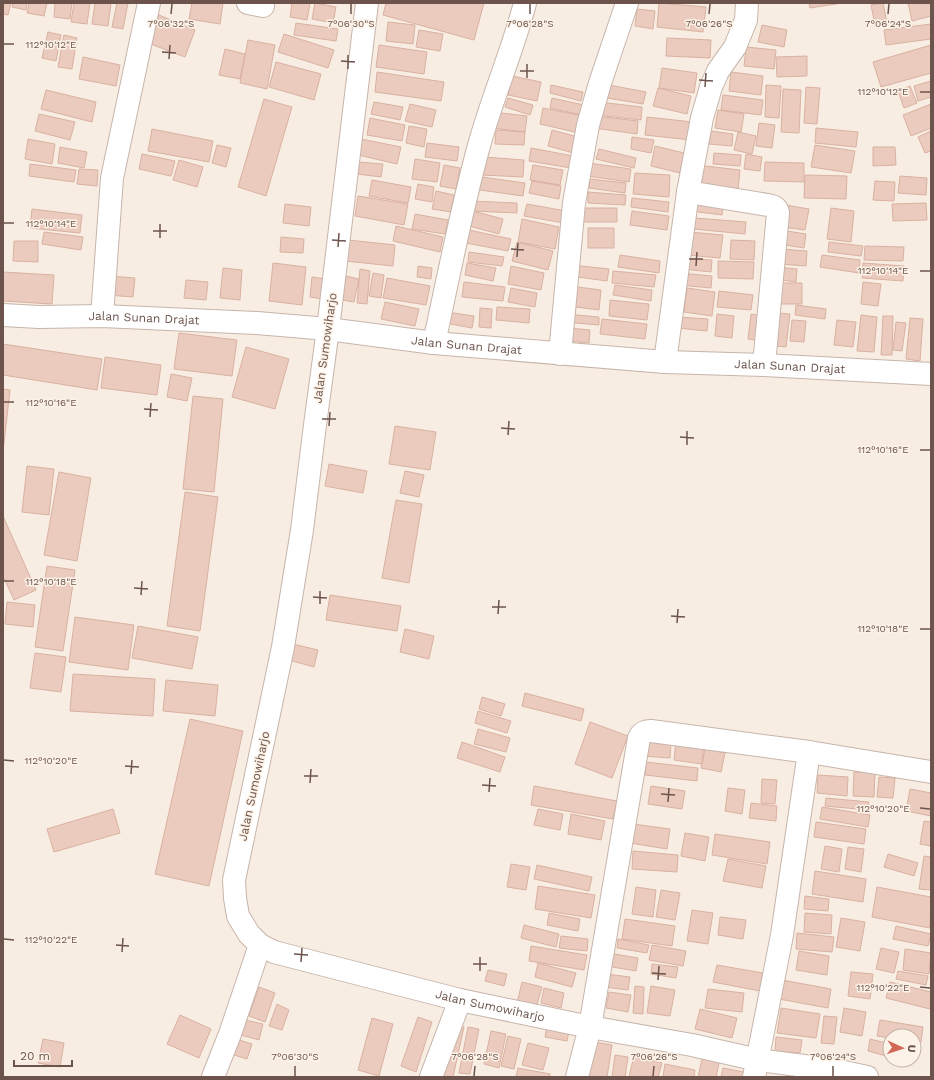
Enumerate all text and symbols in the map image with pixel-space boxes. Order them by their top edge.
text: 7°06'32"S [148,18,194,29]
text: 7°06'30"S [327,18,375,29]
text: 7°06'28"S [506,18,554,29]
text: 7°06'26"S [685,18,733,29]
text: 7°06'24"S [865,18,911,29]
text: 112°10'12"E [26,39,76,50]
text: 112°10'12"E [858,86,908,97]
text: 112°10'14"E [26,218,76,229]
text: 112°10'14"E [858,265,908,276]
street label: Jalan Sumowiharjo [310,292,340,404]
street label: Jalan Sunan Drajat [88,309,200,327]
street label: Jalan Sunan Drajat [410,333,522,357]
street label: Jalan Sunan Drajat [734,357,846,376]
text: 112°10'16"E [25,397,77,408]
text: 112°10'16"E [857,444,909,455]
text: 112°10'18"E [25,576,77,587]
text: 112°10'18"E [857,623,909,634]
street label: Jalan Sumowiharjo [236,730,272,842]
text: 112°10'20"E [24,755,78,766]
text: 112°10'20"E [856,803,910,814]
text: 112°10'22"E [25,934,77,945]
text: 112°10'22"E [857,982,909,993]
street label: Jalan Sumowiharjo [434,987,546,1024]
north arrow [882,1028,922,1068]
scale bar [14,1042,72,1068]
text: U [905,1044,918,1053]
text: 20 m [20,1049,50,1063]
text: 7°06'30"S [271,1051,319,1062]
text: 7°06'28"S [451,1051,499,1062]
text: 7°06'26"S [630,1051,678,1062]
text: 7°06'24"S [810,1051,856,1062]

